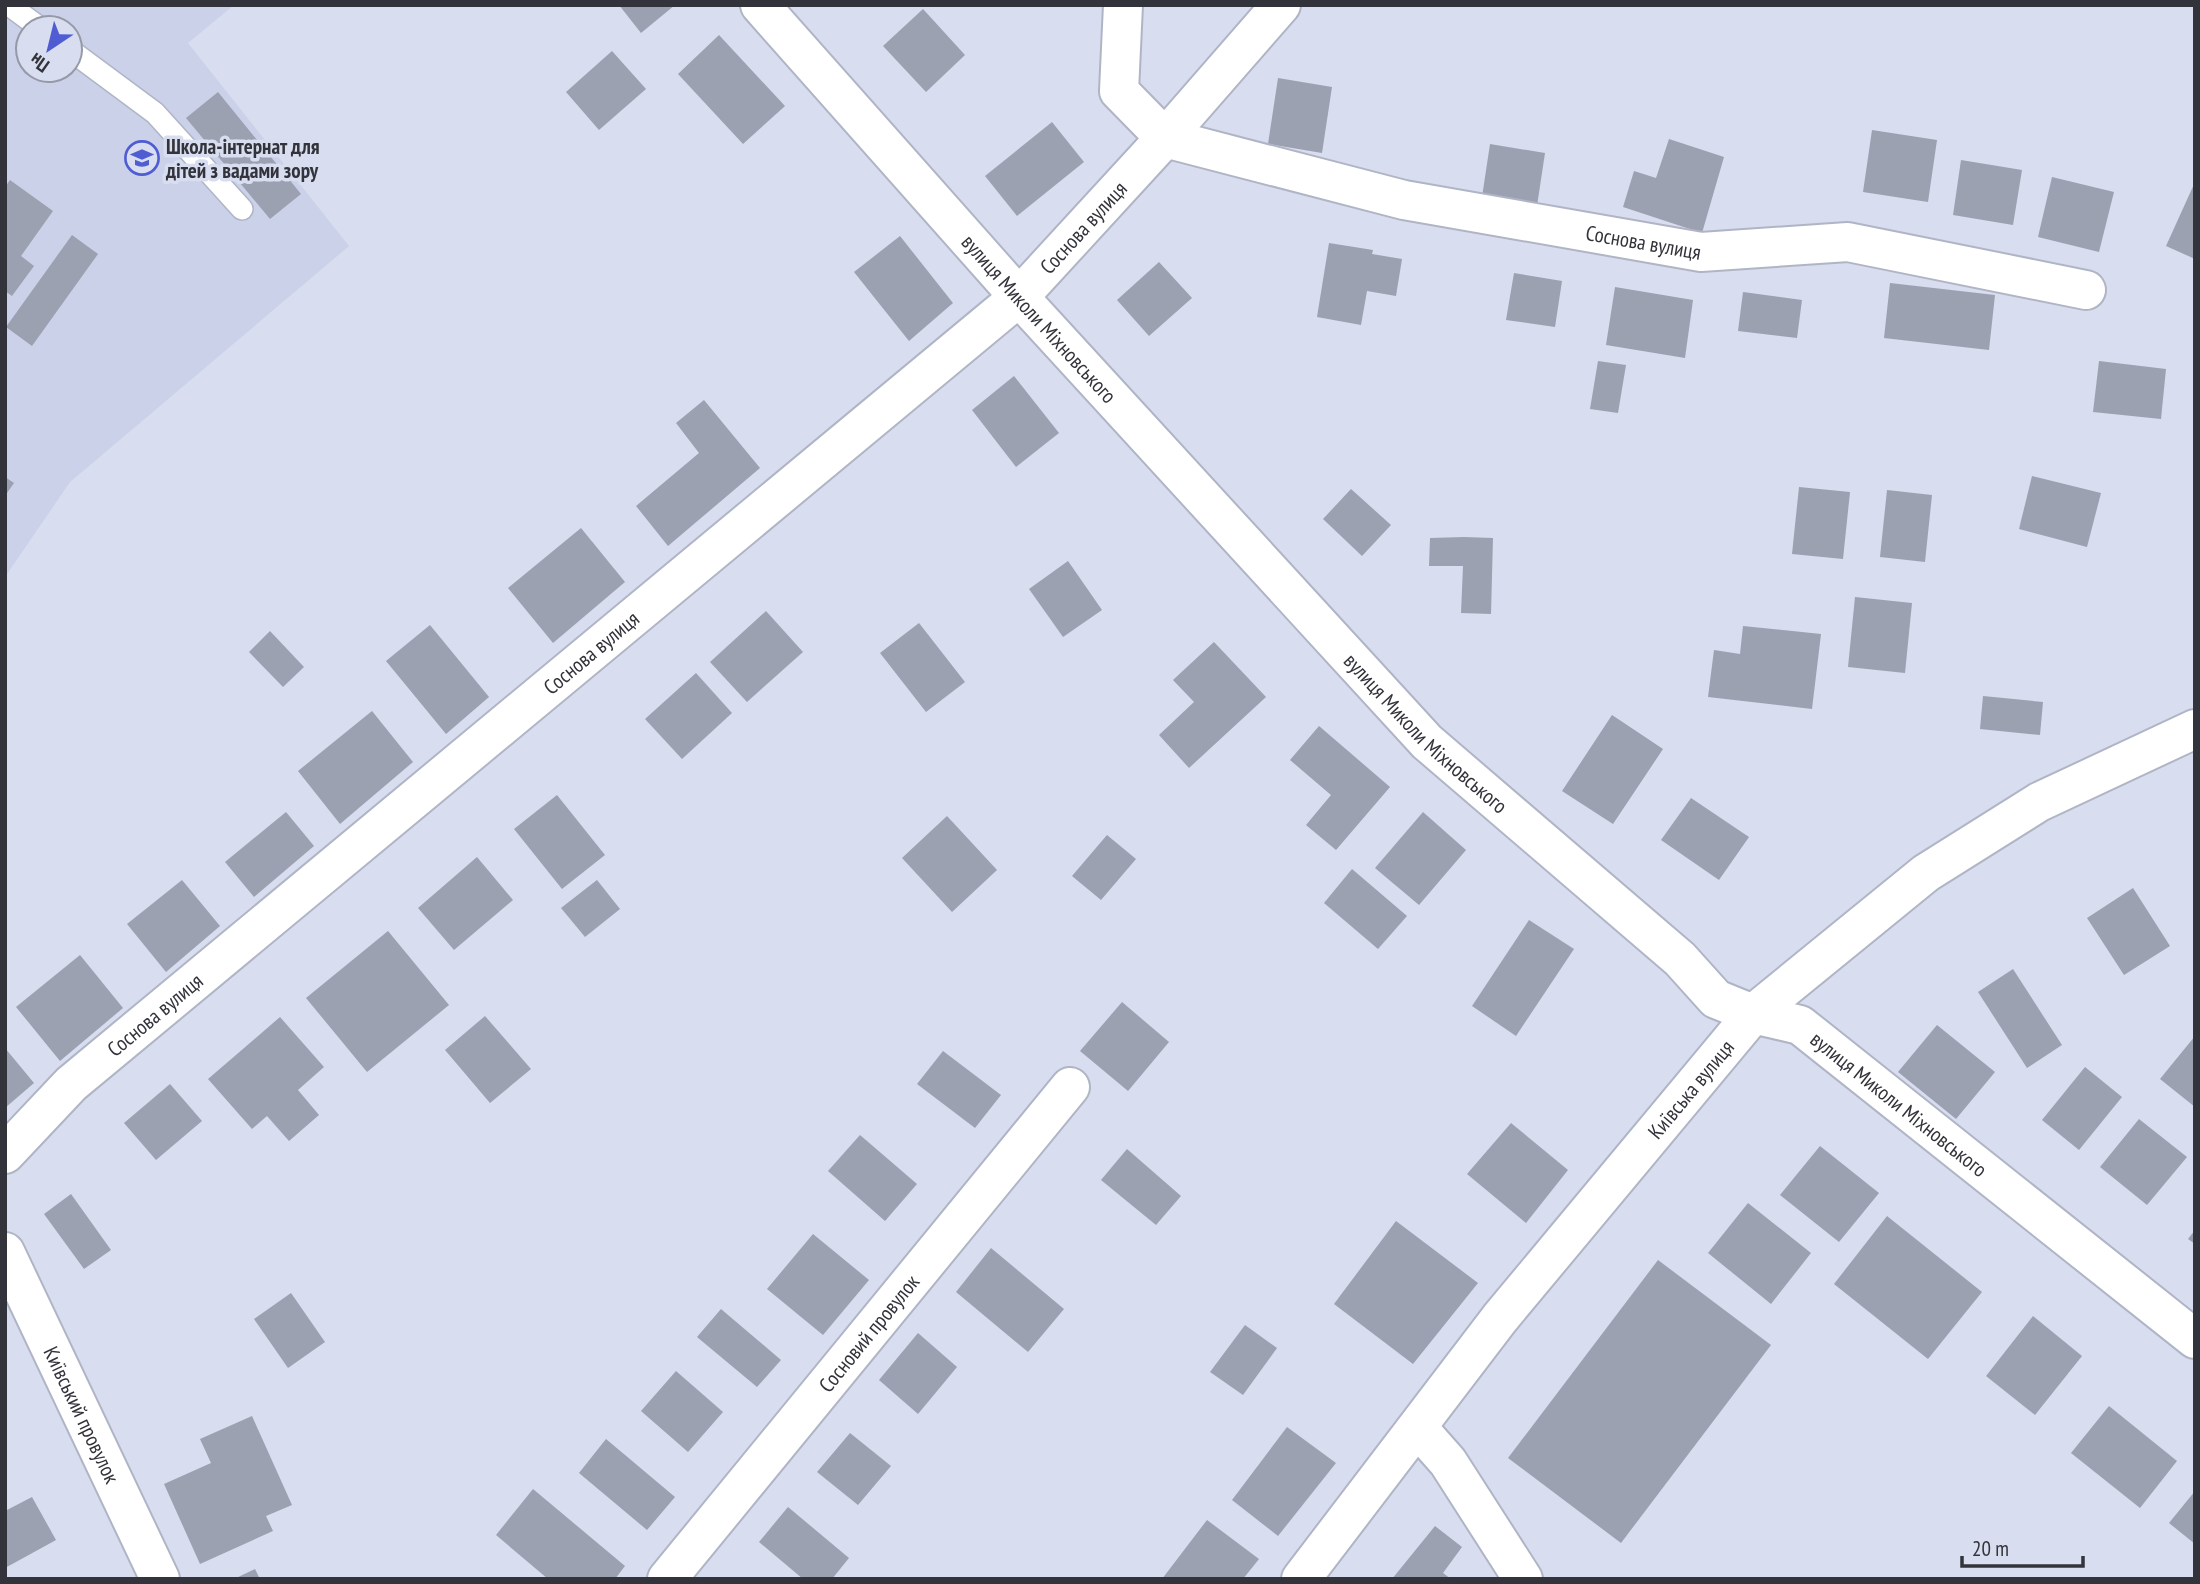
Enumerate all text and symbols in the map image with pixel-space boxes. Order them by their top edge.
north arrow [14,14,84,84]
text: Пн [25,48,54,78]
place label: Школа-інтернат для дітей з вадами зору [165,133,320,184]
school or university icon: Школа-інтернат для дітей з вадами зору [123,139,161,177]
street label: Соснова вулиця [1034,175,1132,279]
street label: Соснова вулиця [1584,219,1703,265]
street label: вулиця Миколи Міхновського [956,229,1123,409]
street label: Соснова вулиця [538,605,644,700]
street label: вулиця Миколи Міхновського [1338,647,1513,819]
street label: Соснова вулиця [101,967,208,1062]
street label: вулиця Миколи Міхновського [1805,1025,1993,1182]
street label: Київська вулиця [1642,1034,1739,1144]
street label: Сосновий провулок [812,1269,925,1397]
street label: Київський провулок [38,1342,126,1488]
scale bar [1962,1524,2083,1568]
text: 20 m [1972,1535,2009,1562]

